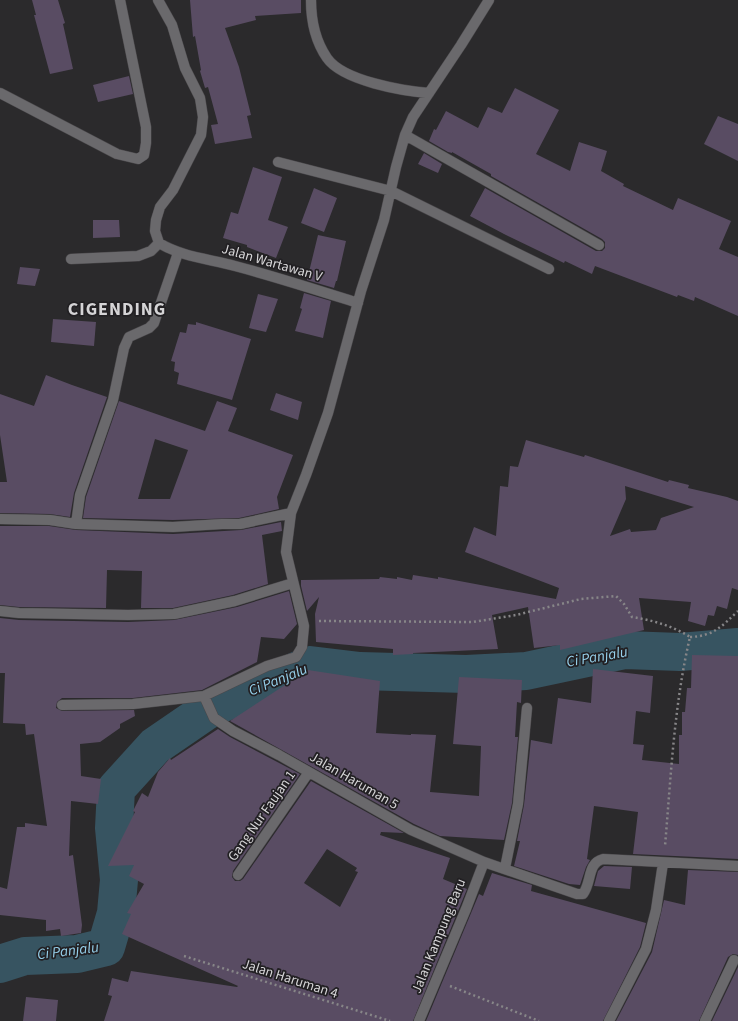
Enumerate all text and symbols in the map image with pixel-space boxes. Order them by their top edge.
street label: Jalan Wartawan V [219,239,325,287]
district label: CIGENDING [68,297,166,322]
water label: Ci Panjalu [565,641,629,673]
water label: Ci Panjalu [245,659,311,701]
street label: Jalan Haruman 5 [306,747,402,815]
street label: Gang Nur Faujan 1 [223,767,301,865]
street label: Jalan Kampung Baru [407,876,471,996]
water label: Ci Panjalu [36,937,100,965]
street label: Jalan Haruman 4 [240,954,340,1004]

